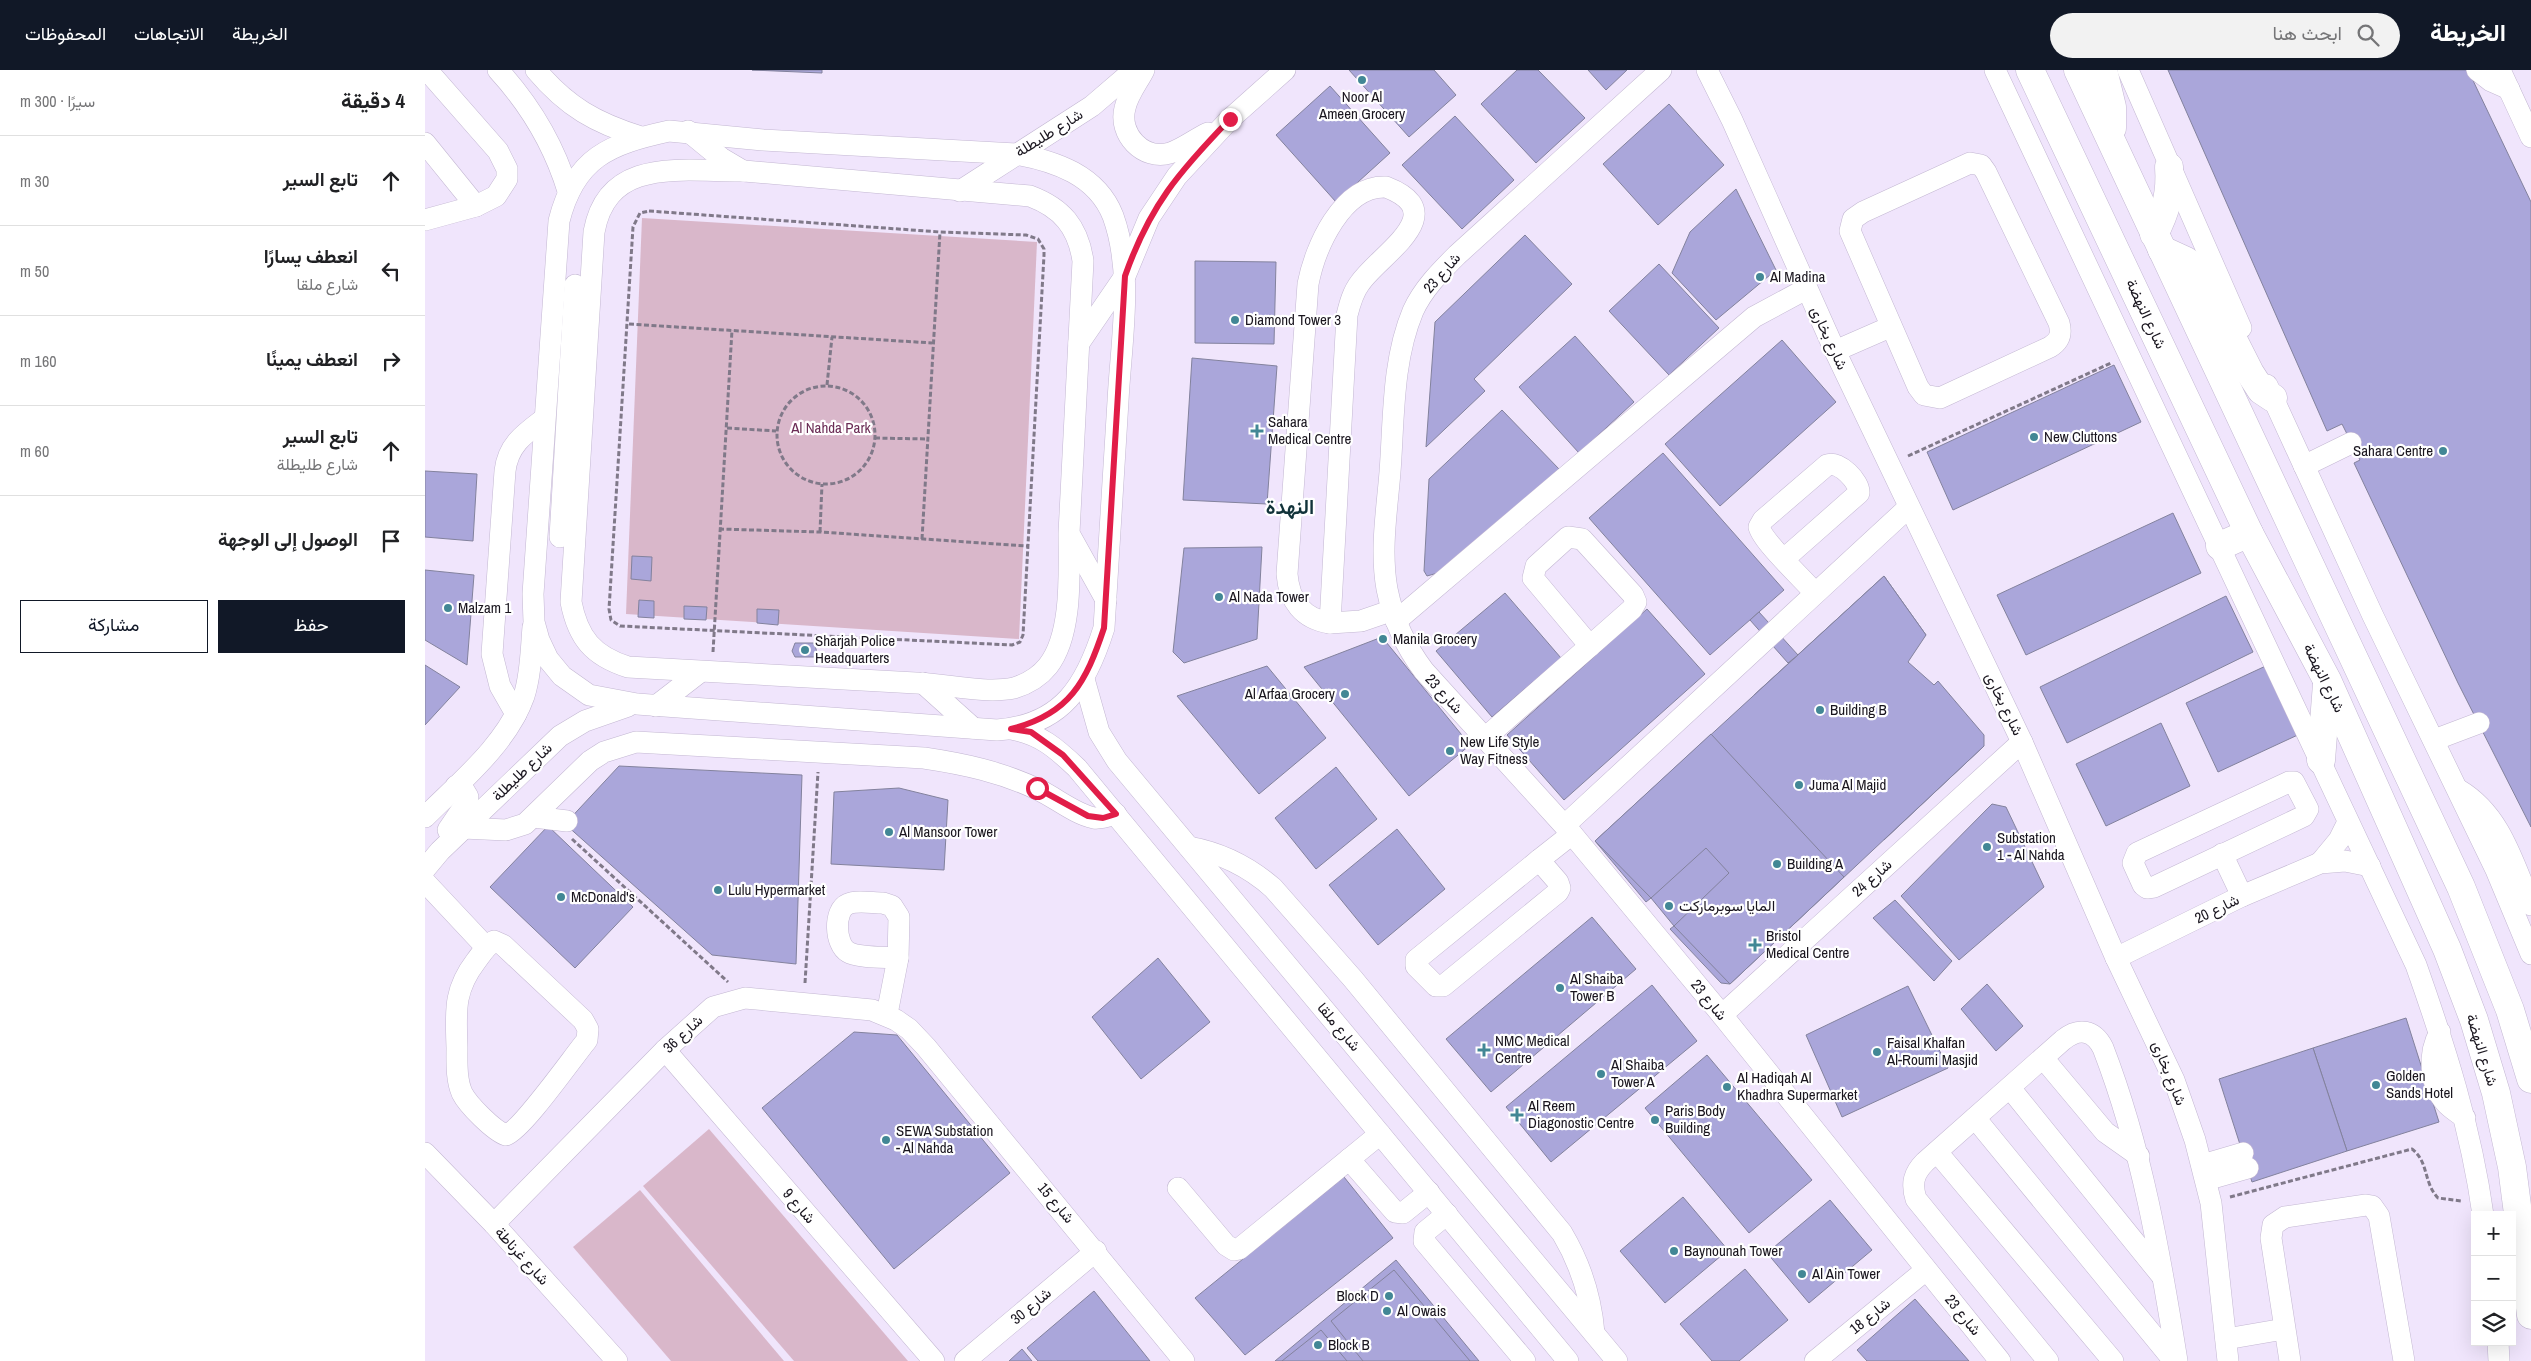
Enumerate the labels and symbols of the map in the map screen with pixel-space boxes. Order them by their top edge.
marker: Noor Al Ameen Grocery [1356,74,1368,86]
place label: Noor Al Ameen Grocery [1318,86,1406,124]
street label: شارع طليطلة [1011,103,1087,163]
route end [1219,108,1242,131]
street label: شارع 23 [1418,248,1466,298]
place label: Al Madina [1769,266,1826,287]
marker: Al Madina [1754,271,1766,283]
street label: شارع النهضة [2120,276,2172,353]
street label: شارع بخارى [1805,303,1853,374]
place label: Diamond Tower 3 [1245,309,1341,330]
marker: Diamond Tower 3 [1229,314,1241,326]
place label: Sahara Medical Centre [1268,411,1352,449]
park label: Al Nahda Park [790,417,871,438]
marker: Sahara Medical Centre [1250,424,1264,438]
place label: New Cluttons [2044,426,2117,447]
marker: New Cluttons [2028,431,2040,443]
place label: Sahara Centre [2353,440,2433,461]
marker: Sahara Centre [2437,445,2449,457]
district label: النهدة [1266,493,1314,520]
place label: Al Nada Tower [1228,586,1309,607]
marker: Al Nada Tower [1213,591,1225,603]
place label: Malzam 1 [458,597,511,618]
marker: Malzam 1 [442,602,454,614]
place label: Manila Grocery [1393,628,1478,649]
place label: Sharjah Police Headquarters [815,630,895,668]
marker: Manila Grocery [1377,633,1389,645]
street label: شارع النهضة [2298,640,2350,716]
marker: Sharjah Police Headquarters [799,644,811,656]
street label: شارع 23 [1420,669,1468,719]
street label: شارع بخارى [1979,669,2029,739]
place label: Al Arfaa Grocery [1244,683,1336,704]
marker: Al Arfaa Grocery [1339,688,1351,700]
place label: Building B [1830,699,1887,720]
marker: Building B [1814,704,1826,716]
place label: New Life Style Way Fitness [1460,731,1539,769]
street label: شارع طليطلة [487,737,557,806]
marker: New Life Style Way Fitness [1444,745,1456,757]
place label: Juma Al Majid [1809,774,1886,795]
route start [1026,777,1049,800]
marker: Juma Al Majid [1793,779,1805,791]
place label: Al Mansoor Tower [898,821,997,842]
marker: Al Mansoor Tower [883,826,895,838]
place label: Substation 1 - Al Nahda [1997,827,2065,865]
marker: Substation 1 - Al Nahda [1981,841,1993,853]
place label: Building A [1787,853,1844,874]
street label: شارع 24 [1847,854,1897,902]
marker: Building A [1771,858,1783,870]
place label: Lulu Hypermarket [728,879,826,900]
marker: Lulu Hypermarket [712,884,724,896]
place label: McDonald's [571,886,635,907]
street label: شارع 20 [2191,889,2243,929]
marker: McDonald's [555,891,567,903]
place label: المايا سوبرماركت [1679,895,1775,916]
marker: المايا سوبرماركت [1663,900,1675,912]
place label: Bristol Medical Centre [1766,925,1850,963]
marker: Bristol Medical Centre [1748,938,1762,952]
place label: Al Shaiba Tower B [1569,968,1624,1006]
street label: شارع 23 [1686,975,1733,1025]
marker: Al Shaiba Tower B [1554,982,1566,994]
street label: شارع ملقا [1312,998,1366,1056]
street label: شارع 36 [658,1010,708,1058]
street label: شارع النهضة [2461,1011,2503,1089]
place label: NMC Medical Centre [1495,1030,1570,1068]
place label: Faisal Khalfan Al-Roumi Masjid [1886,1032,1978,1070]
street label: شارع بخارى [2146,1037,2192,1109]
marker: NMC Medical Centre [1477,1043,1491,1057]
marker: Faisal Khalfan Al-Roumi Masjid [1871,1046,1883,1058]
place label: Al Shaiba Tower A [1610,1054,1665,1092]
place label: Golden Sands Hotel [2386,1065,2453,1103]
place label: Al Hadiqah Al Khadhra Supermarket [1736,1067,1858,1105]
marker: Al Shaiba Tower A [1595,1068,1607,1080]
marker: Golden Sands Hotel [2370,1079,2382,1091]
marker: Al Hadiqah Al Khadhra Supermarket [1721,1081,1733,1093]
place label: Al Reem Diagonostic Centre [1527,1095,1634,1133]
place label: Paris Body Building [1665,1100,1726,1138]
marker: Al Reem Diagonostic Centre [1510,1108,1524,1122]
marker: Paris Body Building [1649,1114,1661,1126]
place label: SEWA Substation - Al Nahda [896,1120,993,1158]
marker: SEWA Substation - Al Nahda [880,1134,892,1146]
street label: شارع 15 [1032,1178,1080,1228]
street label: شارع 9 [777,1184,821,1229]
street label: شارع غرناطة [490,1222,554,1290]
place label: Baynounah Tower [1684,1240,1782,1261]
marker: Baynounah Tower [1668,1245,1680,1257]
place label: Al Ain Tower [1811,1263,1880,1284]
marker: Al Ain Tower [1796,1268,1808,1280]
street label: شارع 30 [1006,1282,1056,1330]
place label: Block D [1337,1285,1379,1306]
marker: Block D [1383,1290,1395,1302]
street label: شارع 23 [1940,1290,1987,1340]
street label: شارع 18 [1845,1292,1895,1339]
place label: Al Owais [1396,1300,1446,1321]
marker: Al Owais [1381,1305,1393,1317]
place label: Block B [1328,1334,1370,1355]
marker: Block B [1312,1339,1324,1351]

